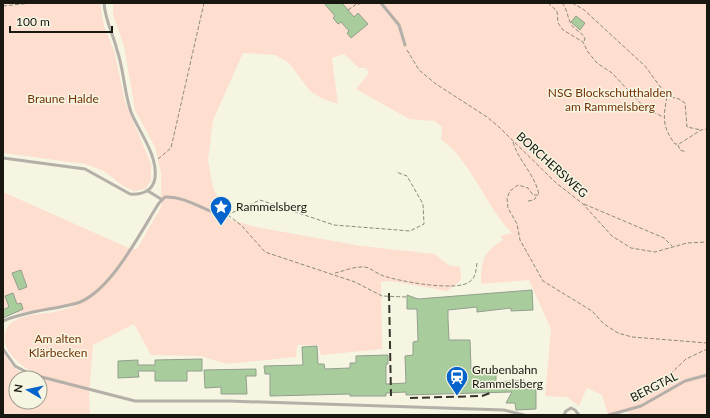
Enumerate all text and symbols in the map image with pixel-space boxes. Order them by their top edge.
scale bar [10,8,112,34]
text: 100 m [16,14,50,29]
park label: NSG Blockschutthalden am Rammelsberg [548,85,672,114]
park label: Braune Halde [27,91,99,106]
street label: BORCHERSWEG [514,129,591,201]
place icon: Rammelsberg [208,194,234,227]
place label: Rammelsberg [236,199,307,214]
park label: Am alten Klärbecken [29,331,87,360]
place label: Grubenbahn Rammelsberg [472,362,543,391]
station icon: Grubenbahn Rammelsberg [444,364,470,397]
street label: BERGTAL [627,368,680,405]
north arrow [8,370,48,410]
text: N [11,383,25,394]

